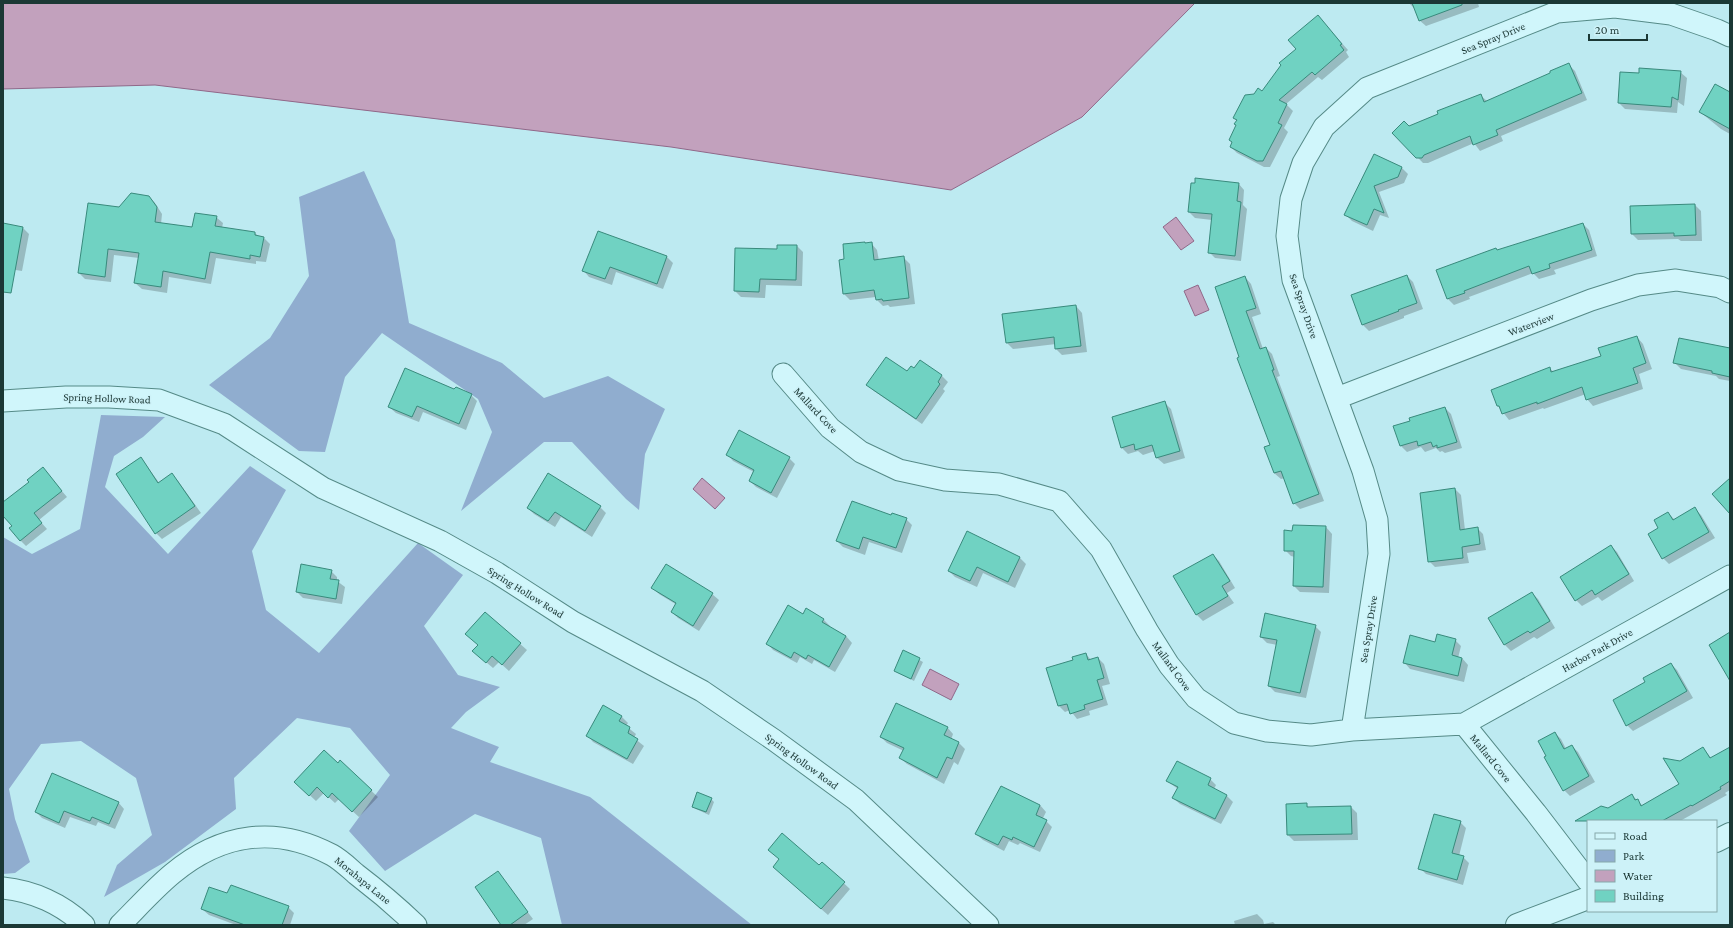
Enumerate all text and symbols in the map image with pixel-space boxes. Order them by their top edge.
scale bar [1589,16,1647,42]
street label: Sea Spray Drive [1459,20,1527,57]
text: 20 m [1595,23,1620,37]
street label: Sea Spray Drive [1286,272,1321,341]
street label: Waterview [1506,309,1556,338]
street label: Mallard Cove [792,385,840,436]
street label: Spring Hollow Road [63,390,151,407]
street label: Spring Hollow Road [485,564,566,621]
street label: Sea Spray Drive [1357,594,1380,664]
street label: Harbor Park Drive [1560,626,1634,674]
street label: Mallard Cove [1150,639,1194,693]
street label: Spring Hollow Road [763,730,841,792]
street label: Mallard Cove [1468,732,1514,785]
legend [1587,820,1717,912]
text: Road [1623,829,1648,843]
text: Park [1623,849,1645,863]
street label: Morahapa Lane [332,854,394,907]
text: Water [1623,869,1653,883]
text: Building [1623,889,1664,903]

